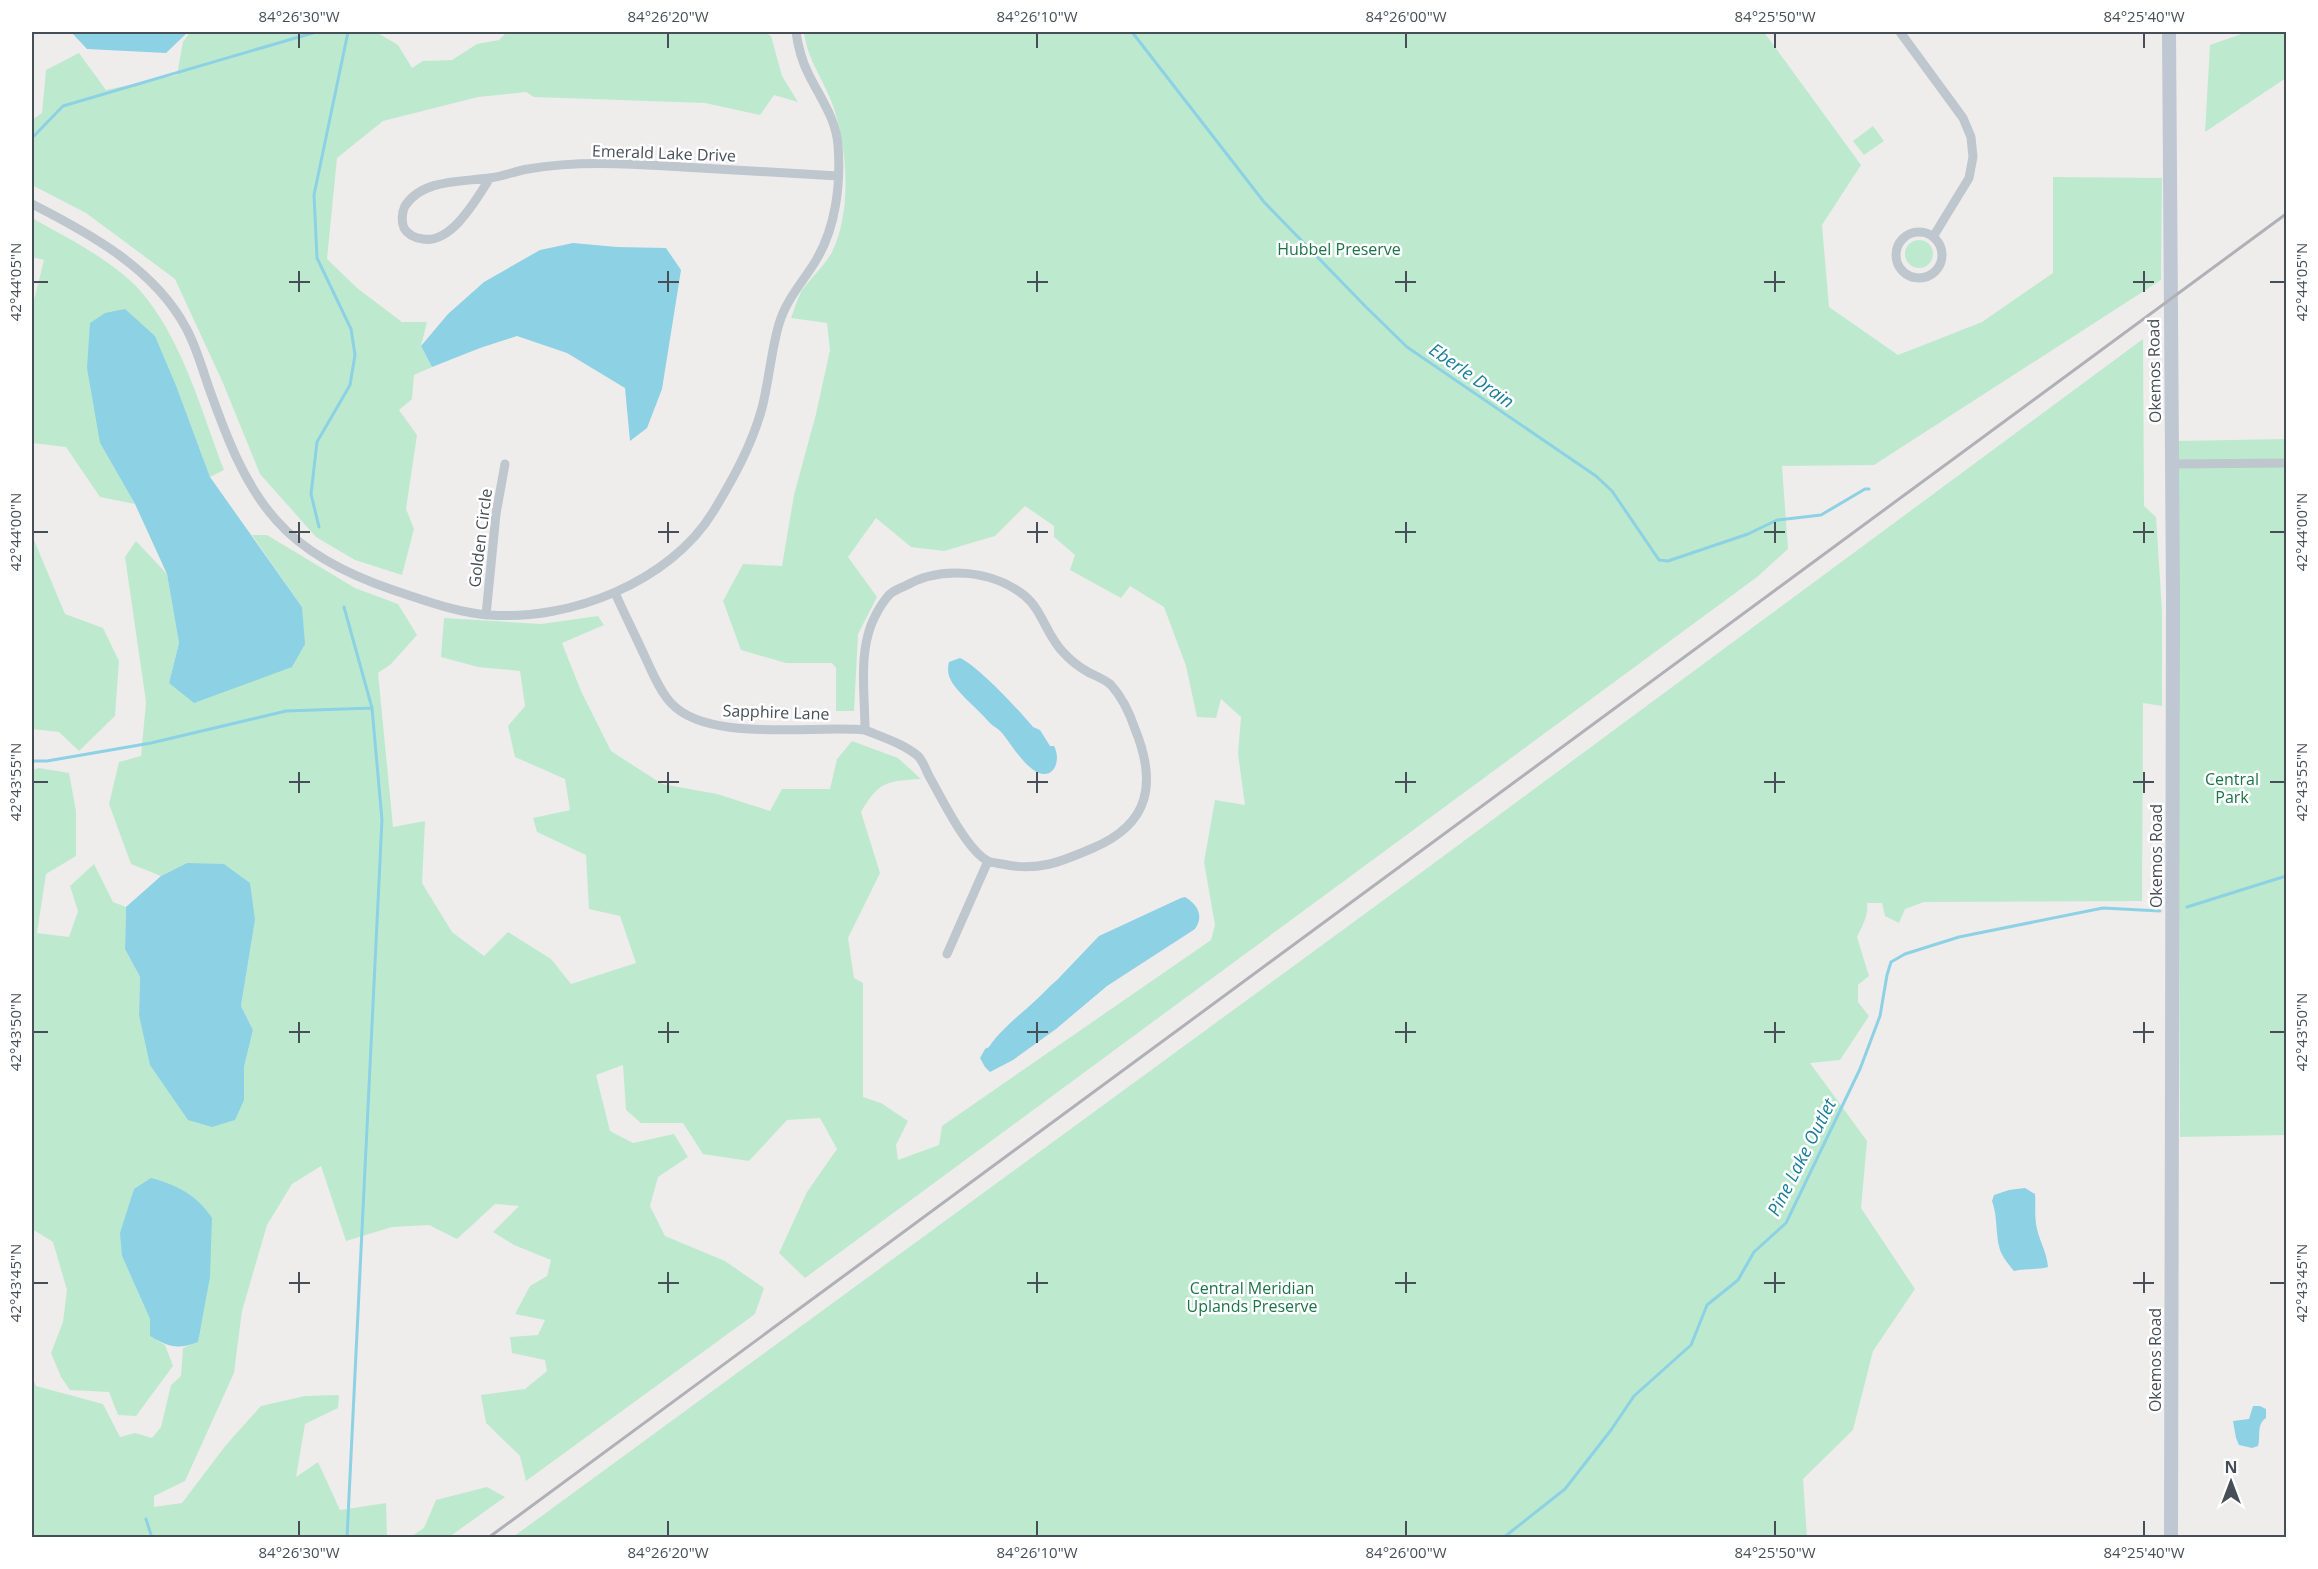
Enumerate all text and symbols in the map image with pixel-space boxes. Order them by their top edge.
text: 84°26'30"W [259,6,340,26]
text: 84°26'20"W [628,6,709,26]
text: 84°26'10"W [997,6,1078,26]
text: 84°26'00"W [1366,6,1447,26]
text: 84°25'50"W [1735,6,1816,26]
text: 84°25'40"W [2104,6,2185,26]
street label: Emerald Lake Drive [592,139,736,167]
park label: Hubbel Preserve [1277,238,1401,260]
text: 42°44'05"N [5,243,25,321]
text: 42°44'05"N [2291,243,2311,321]
street label: Okemos Road [2142,319,2166,423]
water label: Eberle Drain [1425,337,1519,413]
street label: Golden Circle [463,487,497,589]
text: 42°44'00"N [5,493,25,571]
text: 42°44'00"N [2291,493,2311,571]
street label: Sapphire Lane [722,699,830,725]
text: 42°43'55"N [5,743,25,821]
text: 42°43'55"N [2291,743,2311,821]
park label: Central Park [2205,768,2259,808]
street label: Okemos Road [2145,804,2167,908]
text: 42°43'50"N [5,993,25,1071]
text: 42°43'50"N [2291,993,2311,1071]
water label: Pine Lake Outlet [1761,1093,1841,1220]
text: 42°43'45"N [5,1244,25,1322]
text: 42°43'45"N [2291,1244,2311,1322]
park label: Central Meridian Uplands Preserve [1186,1277,1318,1317]
street label: Okemos Road [2144,1308,2166,1412]
north arrow [2201,1452,2261,1512]
text: N [2224,1456,2238,1478]
text: 84°26'30"W [259,1542,340,1562]
text: 84°26'20"W [628,1542,709,1562]
text: 84°26'10"W [997,1542,1078,1562]
text: 84°26'00"W [1366,1542,1447,1562]
text: 84°25'50"W [1735,1542,1816,1562]
text: 84°25'40"W [2104,1542,2185,1562]

